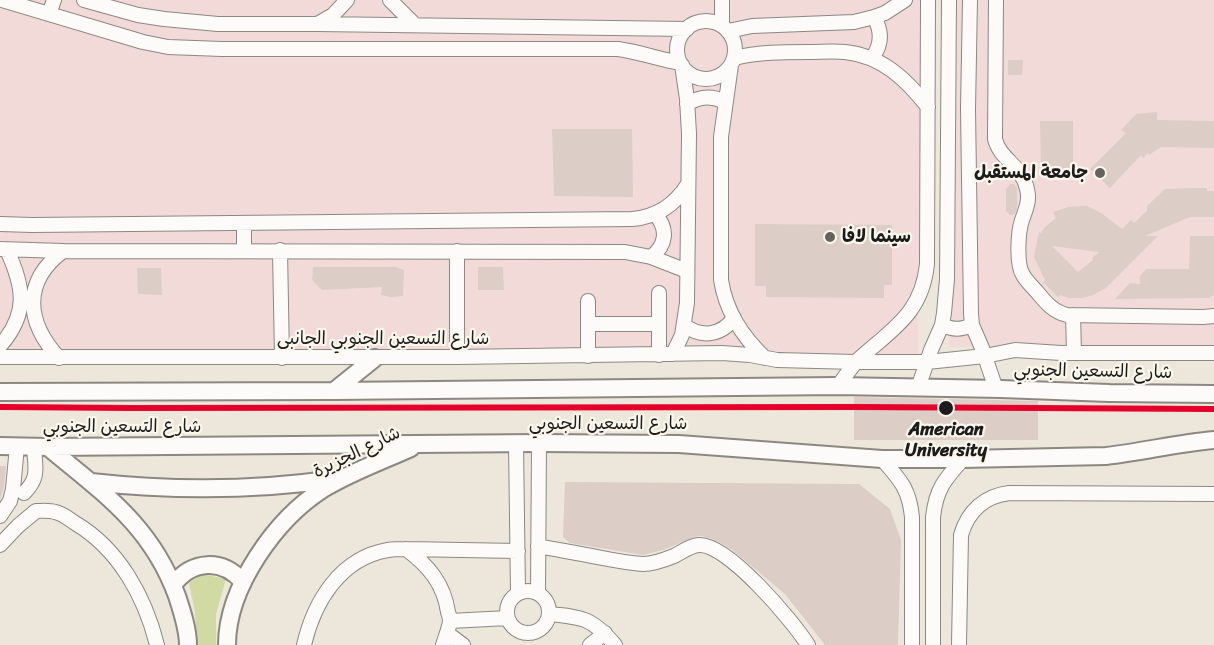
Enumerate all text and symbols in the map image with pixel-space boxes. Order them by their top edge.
place label: جامعة المستقبل [974,162,1088,184]
marker: جامعة المستقبل [1093,166,1107,180]
place label: سينما لافا [842,226,911,248]
marker: سينما لافا [823,230,837,244]
street label: شارع التسعين الجنوبي الجانبى [277,328,489,350]
street label: شارع التسعين الجنوبي [1013,360,1173,384]
marker: American University [937,399,955,417]
street label: شارع التسعين الجنوبي [529,413,687,435]
street label: شارع التسعين الجنوبي [43,416,201,438]
place label: American University [905,419,987,462]
street label: شارع الجزيرة [310,423,404,483]

